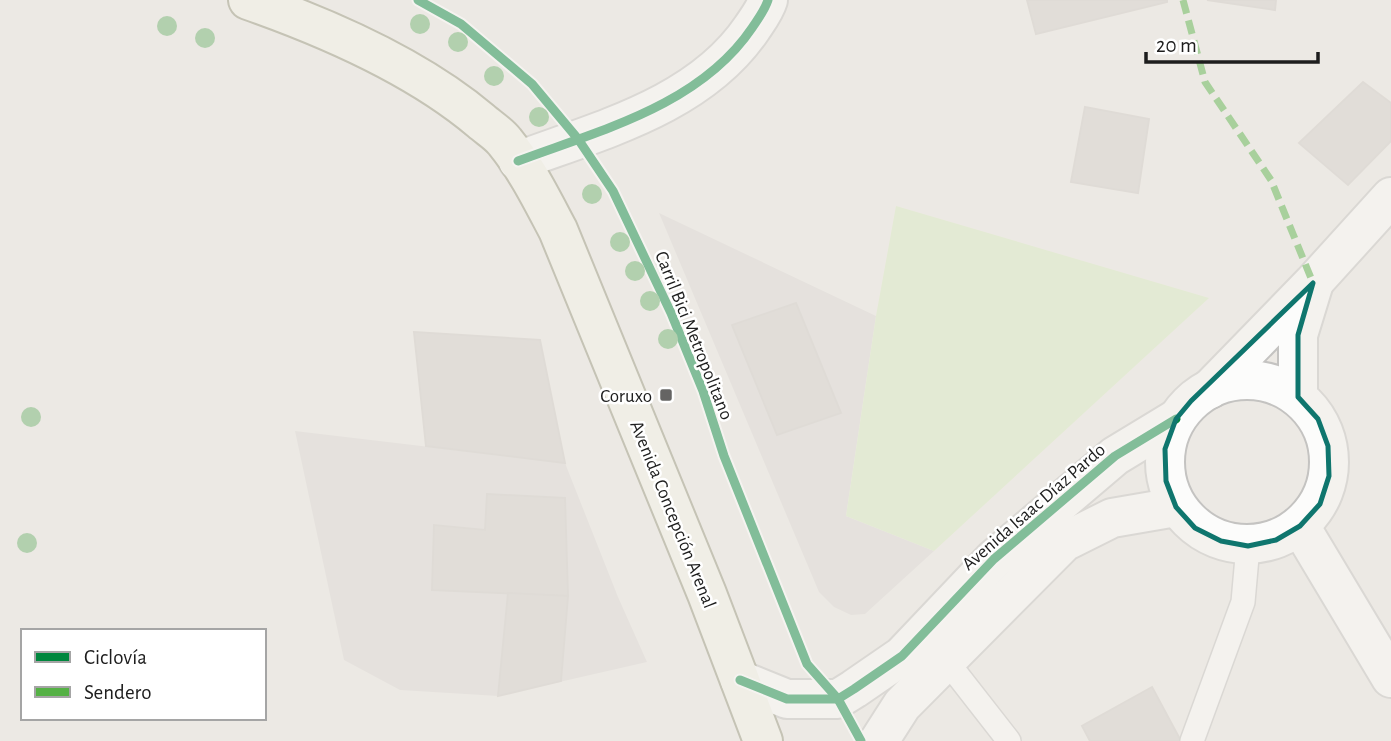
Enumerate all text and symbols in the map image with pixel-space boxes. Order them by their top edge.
scale bar [1146,21,1318,65]
text: 20 m [1156,35,1197,56]
street label: Carril Bici Metropolitano [651,249,736,423]
place label: Coruxo [600,387,652,406]
marker: Coruxo [658,387,674,403]
street label: Avenida Concepción Arenal [626,418,719,611]
street label: Avenida Isaac Díaz Pardo [959,440,1109,574]
legend [21,629,266,720]
text: Ciclovía [84,647,147,668]
text: Sendero [84,682,152,703]

